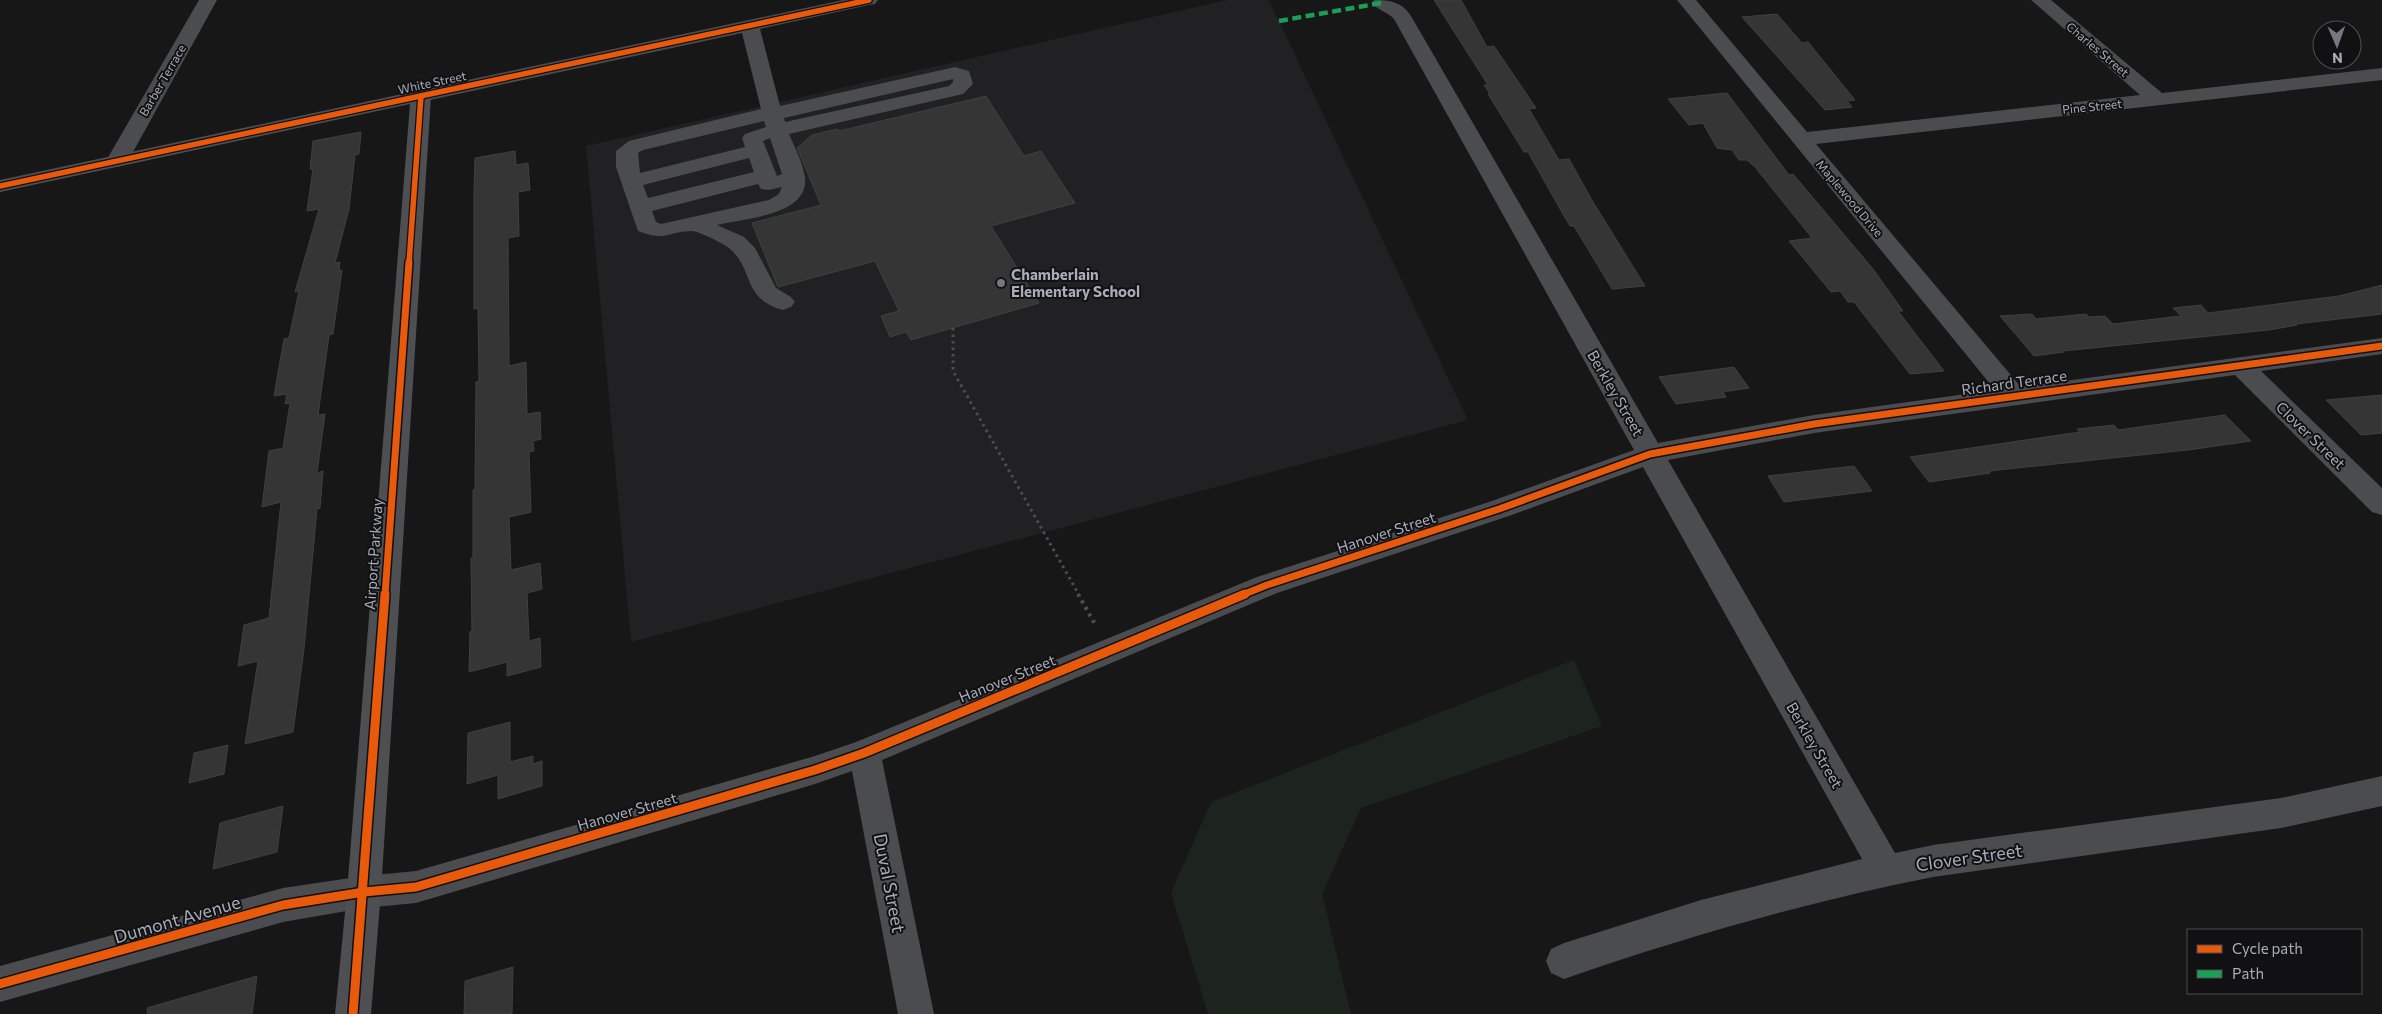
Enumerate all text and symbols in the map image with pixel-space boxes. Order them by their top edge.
street label: Charles Street [2064,19,2132,79]
north arrow [2312,20,2362,70]
street label: Barber Terrace [136,42,188,118]
text: N [2332,50,2343,67]
street label: White Street [397,68,468,96]
street label: Pine Street [2061,96,2123,116]
street label: Maplewood Drive [1814,157,1886,239]
place label: Chamberlain Elementary School [1011,265,1140,300]
marker: Chamberlain Elementary School [995,277,1007,289]
street label: Berkley Street [1584,347,1648,439]
street label: Richard Terrace [1960,366,2068,398]
street label: Clover Street [2273,397,2349,473]
street label: Airport Parkway [360,497,386,610]
street label: Hanover Street [1334,508,1438,556]
street label: Hanover Street [956,650,1058,706]
street label: Berkley Street [1783,699,1847,791]
street label: Hanover Street [575,788,679,834]
street label: Duval Street [870,831,910,935]
street label: Clover Street [1914,839,2024,875]
street label: Dumont Avenue [111,890,243,948]
legend [2187,929,2362,994]
text: Cycle path [2232,939,2303,957]
text: Path [2232,964,2264,982]

